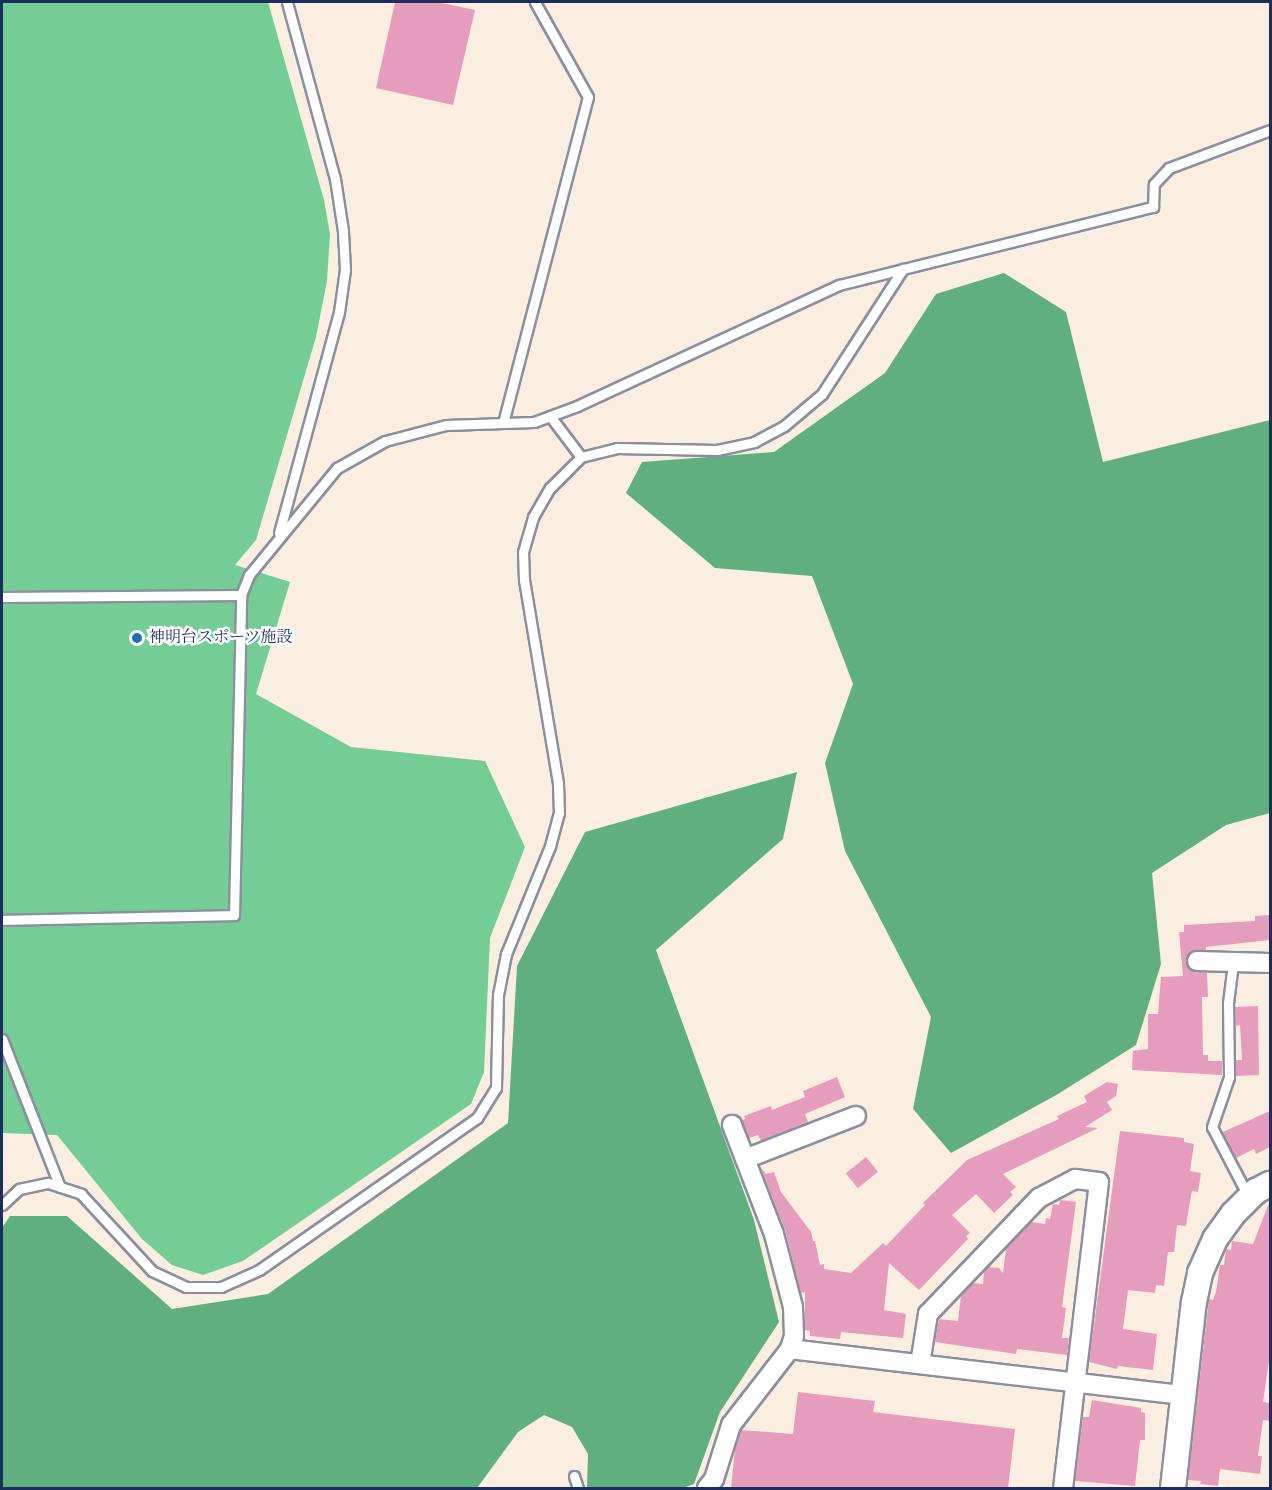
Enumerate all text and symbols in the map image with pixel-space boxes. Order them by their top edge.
place label: 神明台スポーツ施設 [149,628,293,648]
marker: 神明台スポーツ施設 [130,631,144,645]

